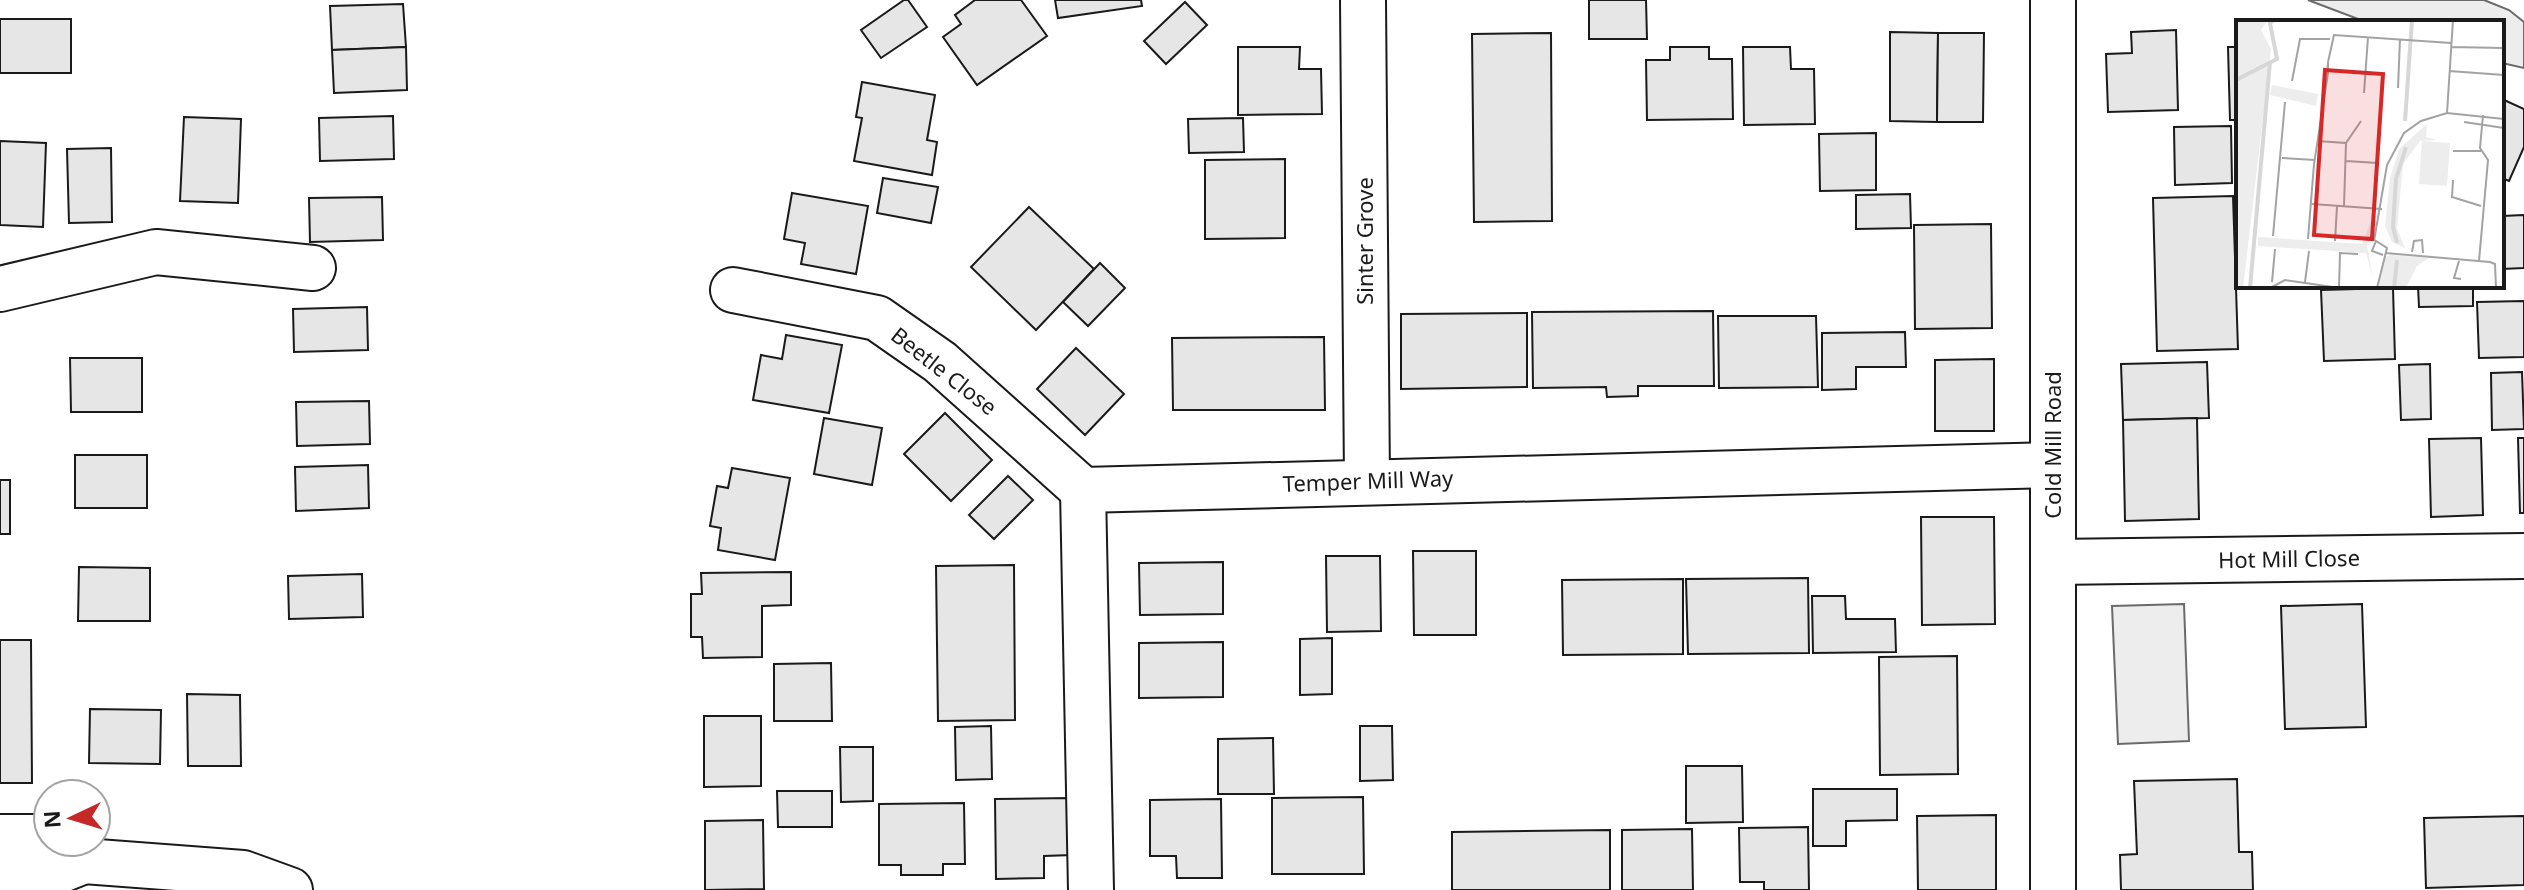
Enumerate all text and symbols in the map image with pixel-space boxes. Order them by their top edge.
inset map [2236,20,2504,288]
street label: Sinter Grove [1349,177,1379,305]
street label: Beetle Close [885,319,1004,421]
street label: Cold Mill Road [2037,371,2067,519]
street label: Temper Mill Way [1282,462,1455,498]
street label: Hot Mill Close [2218,542,2360,574]
north arrow [32,778,112,858]
text: N [35,809,67,829]

